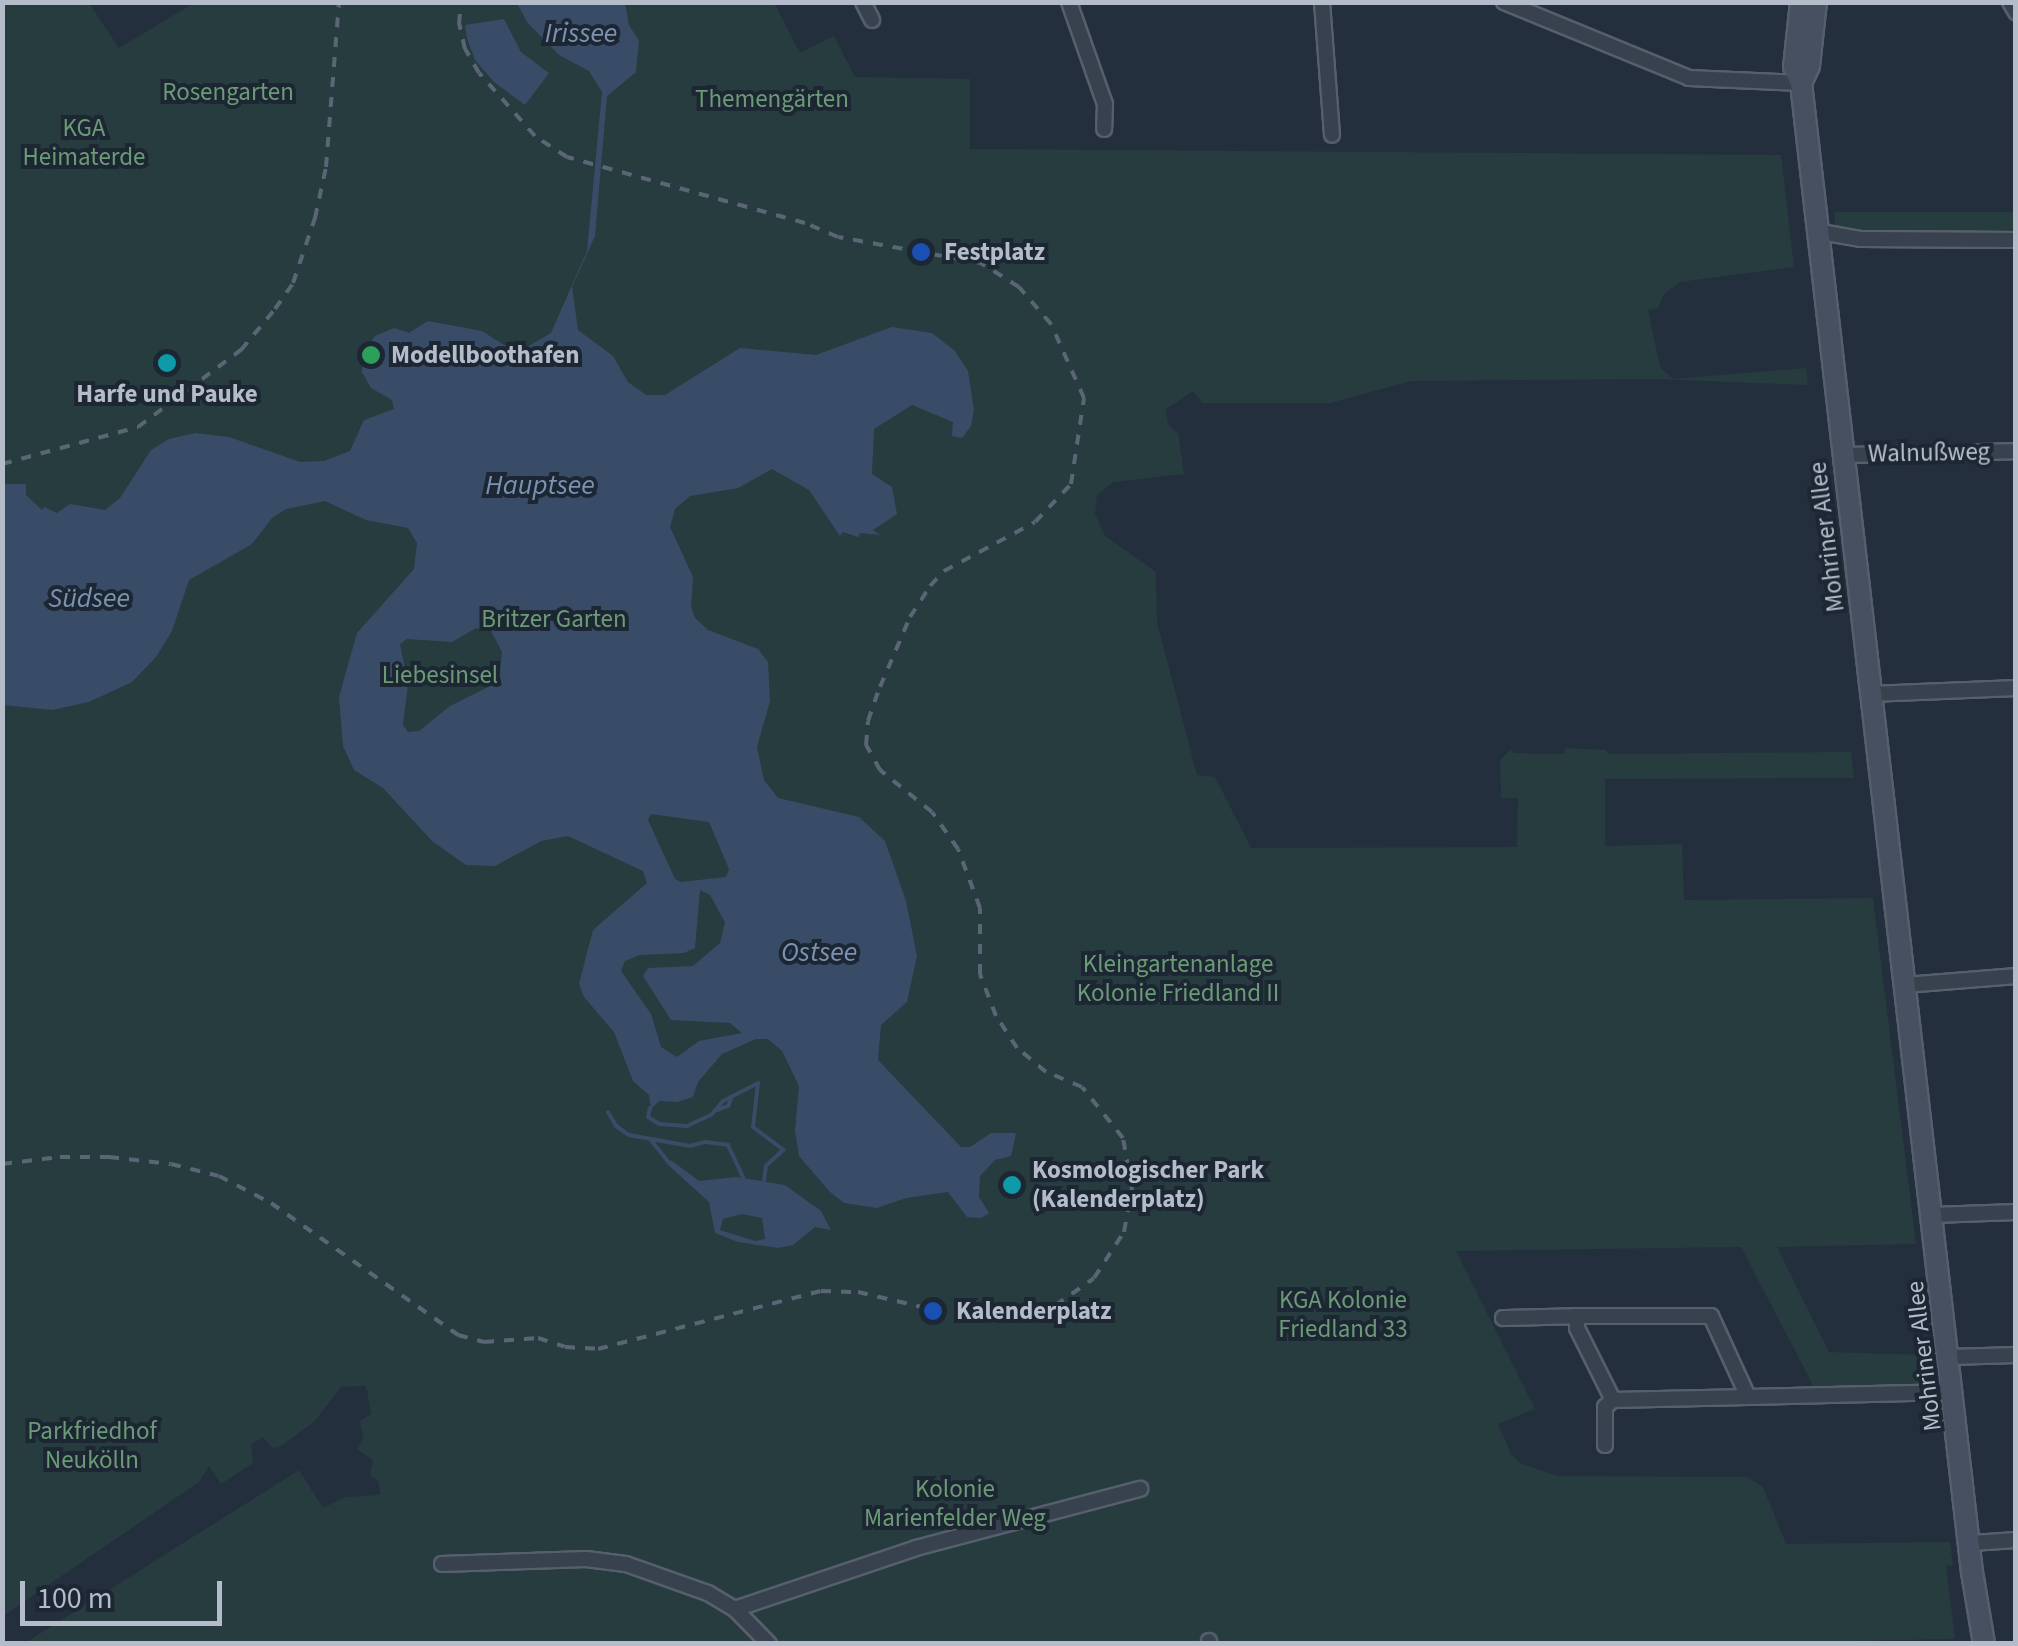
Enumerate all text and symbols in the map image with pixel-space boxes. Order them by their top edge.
water label: Irissee [545,16,617,50]
park label: Rosengarten [162,77,294,107]
park label: Themengärten [695,84,849,114]
park label: KGA Heimaterde [22,114,146,173]
place label: Festplatz [944,237,1045,267]
marker: Festplatz [908,239,934,265]
place label: Modellboothafen [391,340,579,370]
marker: Modellboothafen [360,344,382,366]
marker: Harfe und Pauke [156,352,178,374]
place label: Harfe und Pauke [76,379,258,409]
street label: Walnußweg [1868,437,1990,469]
street label: Mohriner Allee [1803,460,1851,614]
water label: Hauptsee [485,468,595,502]
water label: Südsee [48,581,130,615]
park label: Britzer Garten [481,604,627,634]
park label: Liebesinsel [382,660,498,690]
water label: Ostsee [781,935,857,969]
park label: Kleingartenanlage Kolonie Friedland II [1077,950,1279,1009]
place label: Kosmologischer Park (Kalenderplatz) [1032,1156,1264,1215]
marker: Kosmologischer Park (Kalenderplatz) [1001,1174,1023,1196]
street label: Mohriner Allee [1900,1279,1948,1433]
park label: KGA Kolonie Friedland 33 [1278,1286,1408,1345]
place label: Kalenderplatz [956,1296,1111,1326]
marker: Kalenderplatz [920,1298,946,1324]
park label: Parkfriedhof Neukölln [27,1417,157,1476]
park label: Kolonie Marienfelder Weg [864,1475,1046,1534]
scale bar [25,1561,228,1623]
text: 100 m [37,1577,113,1620]

